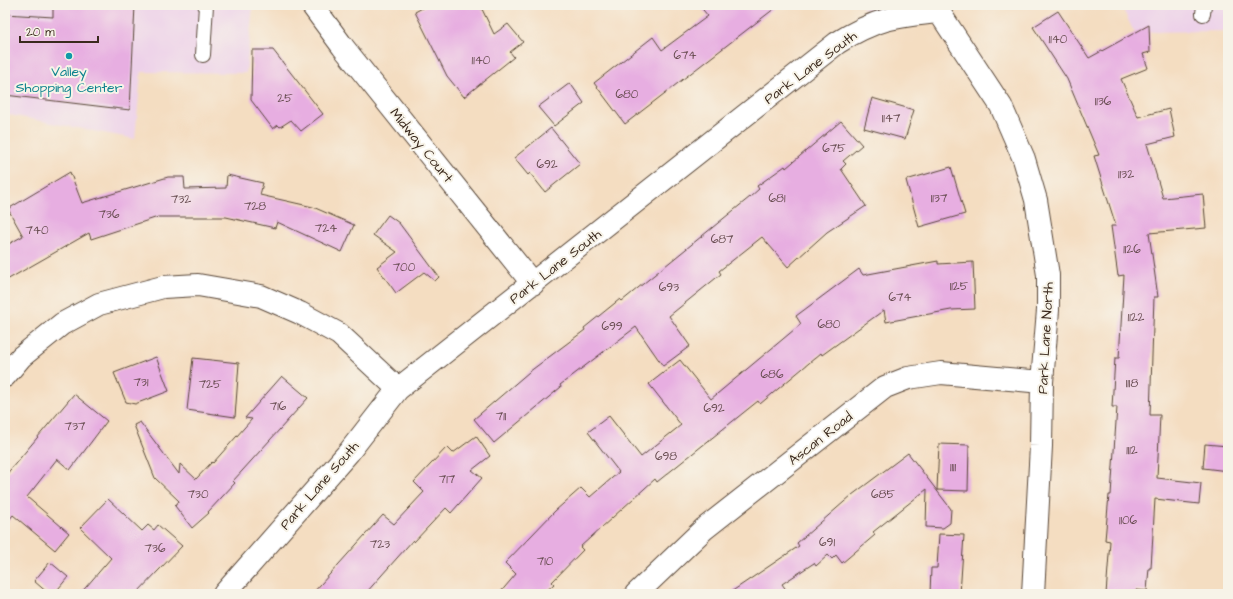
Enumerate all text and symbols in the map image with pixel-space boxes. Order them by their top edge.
scale bar [20,18,98,44]
text: 20 m [26,24,55,41]
street label: Park Lane South [760,26,861,109]
house number: 1140 [1049,31,1068,48]
house number: 674 [673,47,697,64]
marker: Valley Shopping Center [64,51,74,61]
house number: 1140 [472,52,491,69]
place label: Valley Shopping Center [16,62,123,98]
house number: 680 [616,86,639,103]
house number: 25 [277,90,293,107]
house number: 1136 [1095,93,1112,110]
street label: Midway Court [385,104,458,188]
house number: 1147 [882,110,901,127]
house number: 675 [822,140,846,157]
house number: 692 [536,156,558,173]
house number: 1132 [1118,166,1134,183]
house number: 681 [769,190,786,207]
house number: 1137 [931,190,948,207]
house number: 732 [171,191,191,208]
house number: 728 [244,198,266,215]
house number: 736 [98,206,120,223]
house number: 724 [315,220,337,237]
house number: 740 [25,222,49,239]
street label: Park Lane South [506,225,606,309]
house number: 687 [711,231,734,248]
house number: 1126 [1123,241,1141,258]
house number: 700 [393,259,416,276]
house number: 1125 [950,278,969,295]
house number: 693 [659,279,679,296]
street label: Park Lane North [1033,282,1059,394]
house number: 674 [888,289,912,306]
house number: 1122 [1128,309,1145,326]
house number: 680 [818,316,841,333]
house number: 699 [601,318,623,335]
house number: 686 [761,366,784,383]
house number: 731 [133,374,149,391]
house number: 1118 [1126,375,1138,392]
house number: 725 [199,376,222,393]
house number: 716 [270,398,287,415]
house number: 692 [703,400,725,417]
street label: Ascan Road [784,407,857,470]
house number: 711 [496,408,507,425]
house number: 737 [65,418,86,435]
street label: Park Lane South [276,437,364,534]
house number: 1112 [1126,442,1138,459]
house number: 698 [655,448,677,465]
house number: 1111 [950,459,957,476]
house number: 717 [439,471,456,488]
house number: 730 [187,486,209,503]
house number: 685 [871,486,895,503]
house number: 1106 [1119,512,1138,529]
house number: 691 [819,534,835,551]
house number: 723 [370,536,390,553]
house number: 736 [144,540,166,557]
house number: 710 [537,553,554,570]

